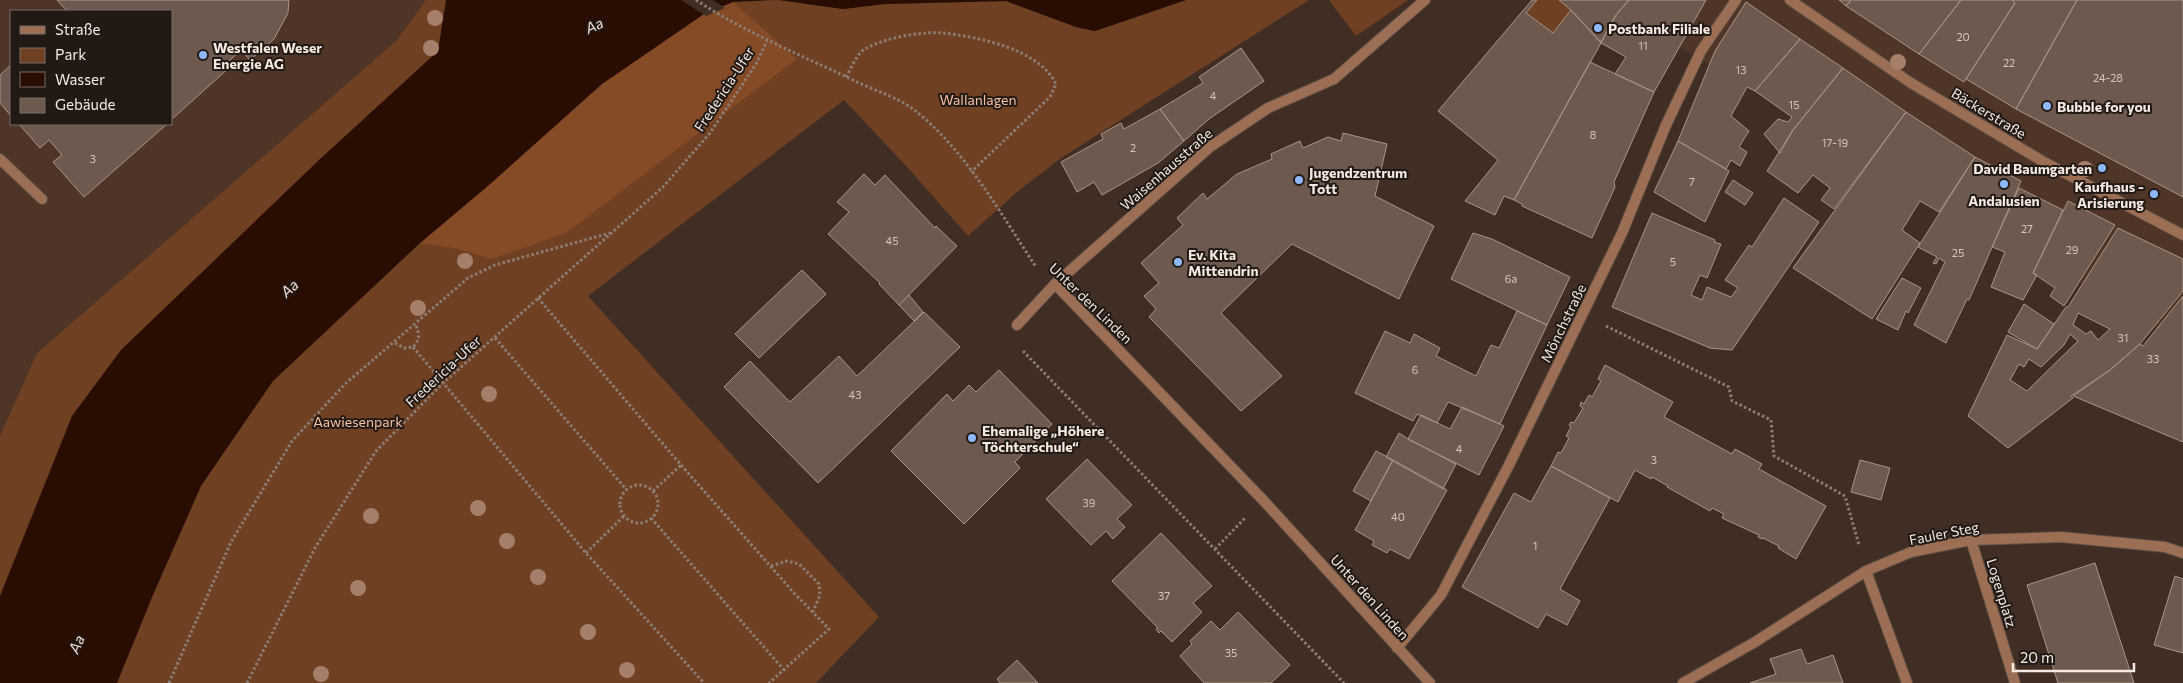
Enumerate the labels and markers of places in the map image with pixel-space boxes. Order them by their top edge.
place label: Postbank Filiale [1608,20,1710,37]
marker: Postbank Filiale [1592,22,1604,34]
place label: Westfalen Weser Energie AG [213,39,322,72]
marker: Westfalen Weser Energie AG [197,49,209,61]
place label: Bubble for you [2057,98,2151,115]
marker: Bubble for you [2041,100,2053,112]
place label: David Baumgarten [1973,160,2092,177]
marker: David Baumgarten [2096,162,2108,174]
place label: Jugendzentrum Tott [1309,164,1407,197]
marker: Jugendzentrum Tott [1293,174,1305,186]
marker: Andalusien [1998,178,2010,190]
place label: Kaufhaus - Arisierung [2074,178,2144,211]
marker: Kaufhaus - Arisierung [2148,188,2160,200]
place label: Andalusien [1968,192,2040,209]
place label: Ev. Kita Mittendrin [1188,246,1259,279]
marker: Ev. Kita Mittendrin [1172,256,1184,268]
place label: Ehemalige „Höhere Töchterschule“ [982,422,1104,455]
marker: Ehemalige „Höhere Töchterschule“ [966,432,978,444]

